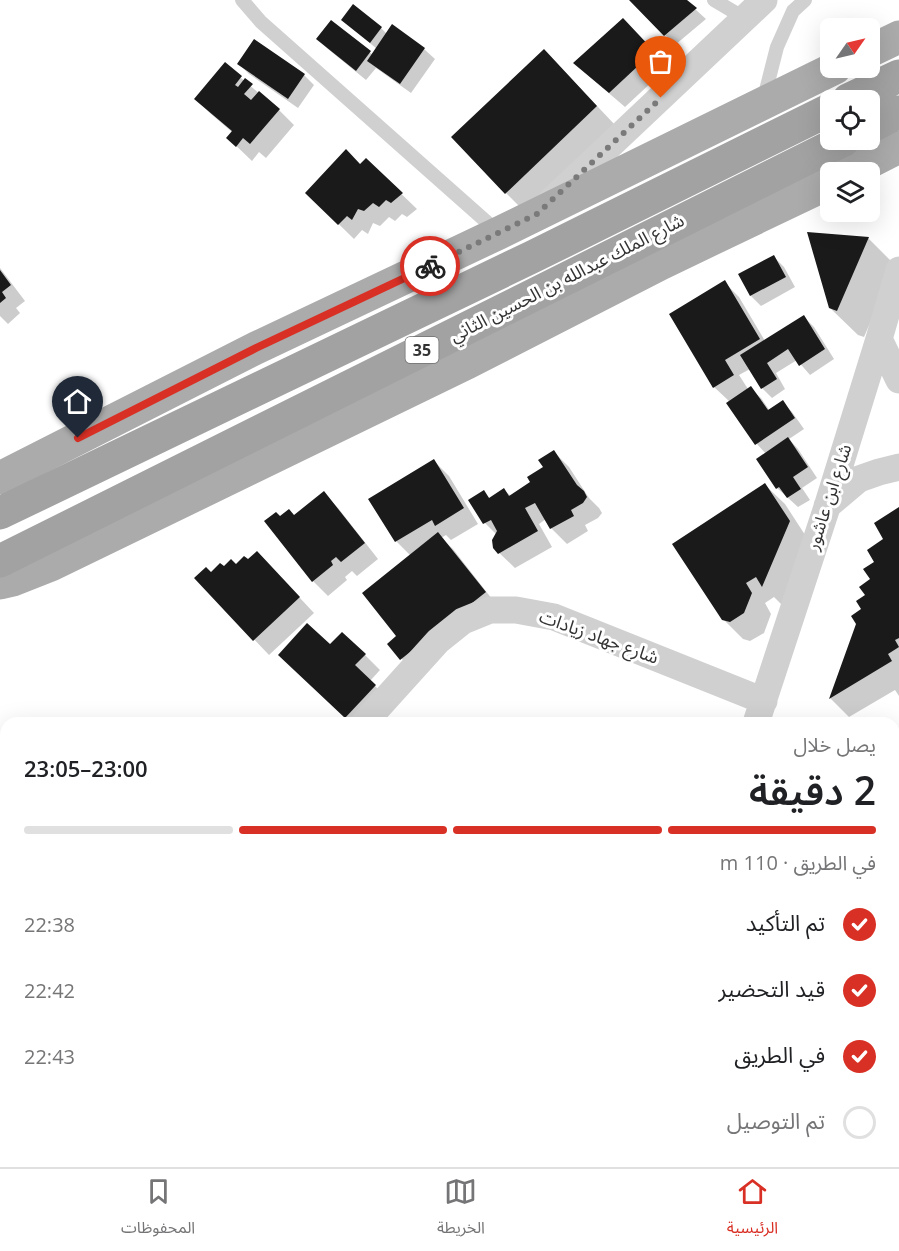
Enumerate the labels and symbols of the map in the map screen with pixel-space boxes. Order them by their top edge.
north arrow [820,18,880,78]
pin [635,36,686,98]
street label: شارع الملك عبدالله بن الحسين الثاني [445,207,689,350]
courier [400,236,460,296]
road number: 35 [406,337,438,363]
pin [52,376,103,438]
street label: شارع ابن عاشور [799,441,859,555]
street label: شارع جهاد زيادات [535,603,662,672]

